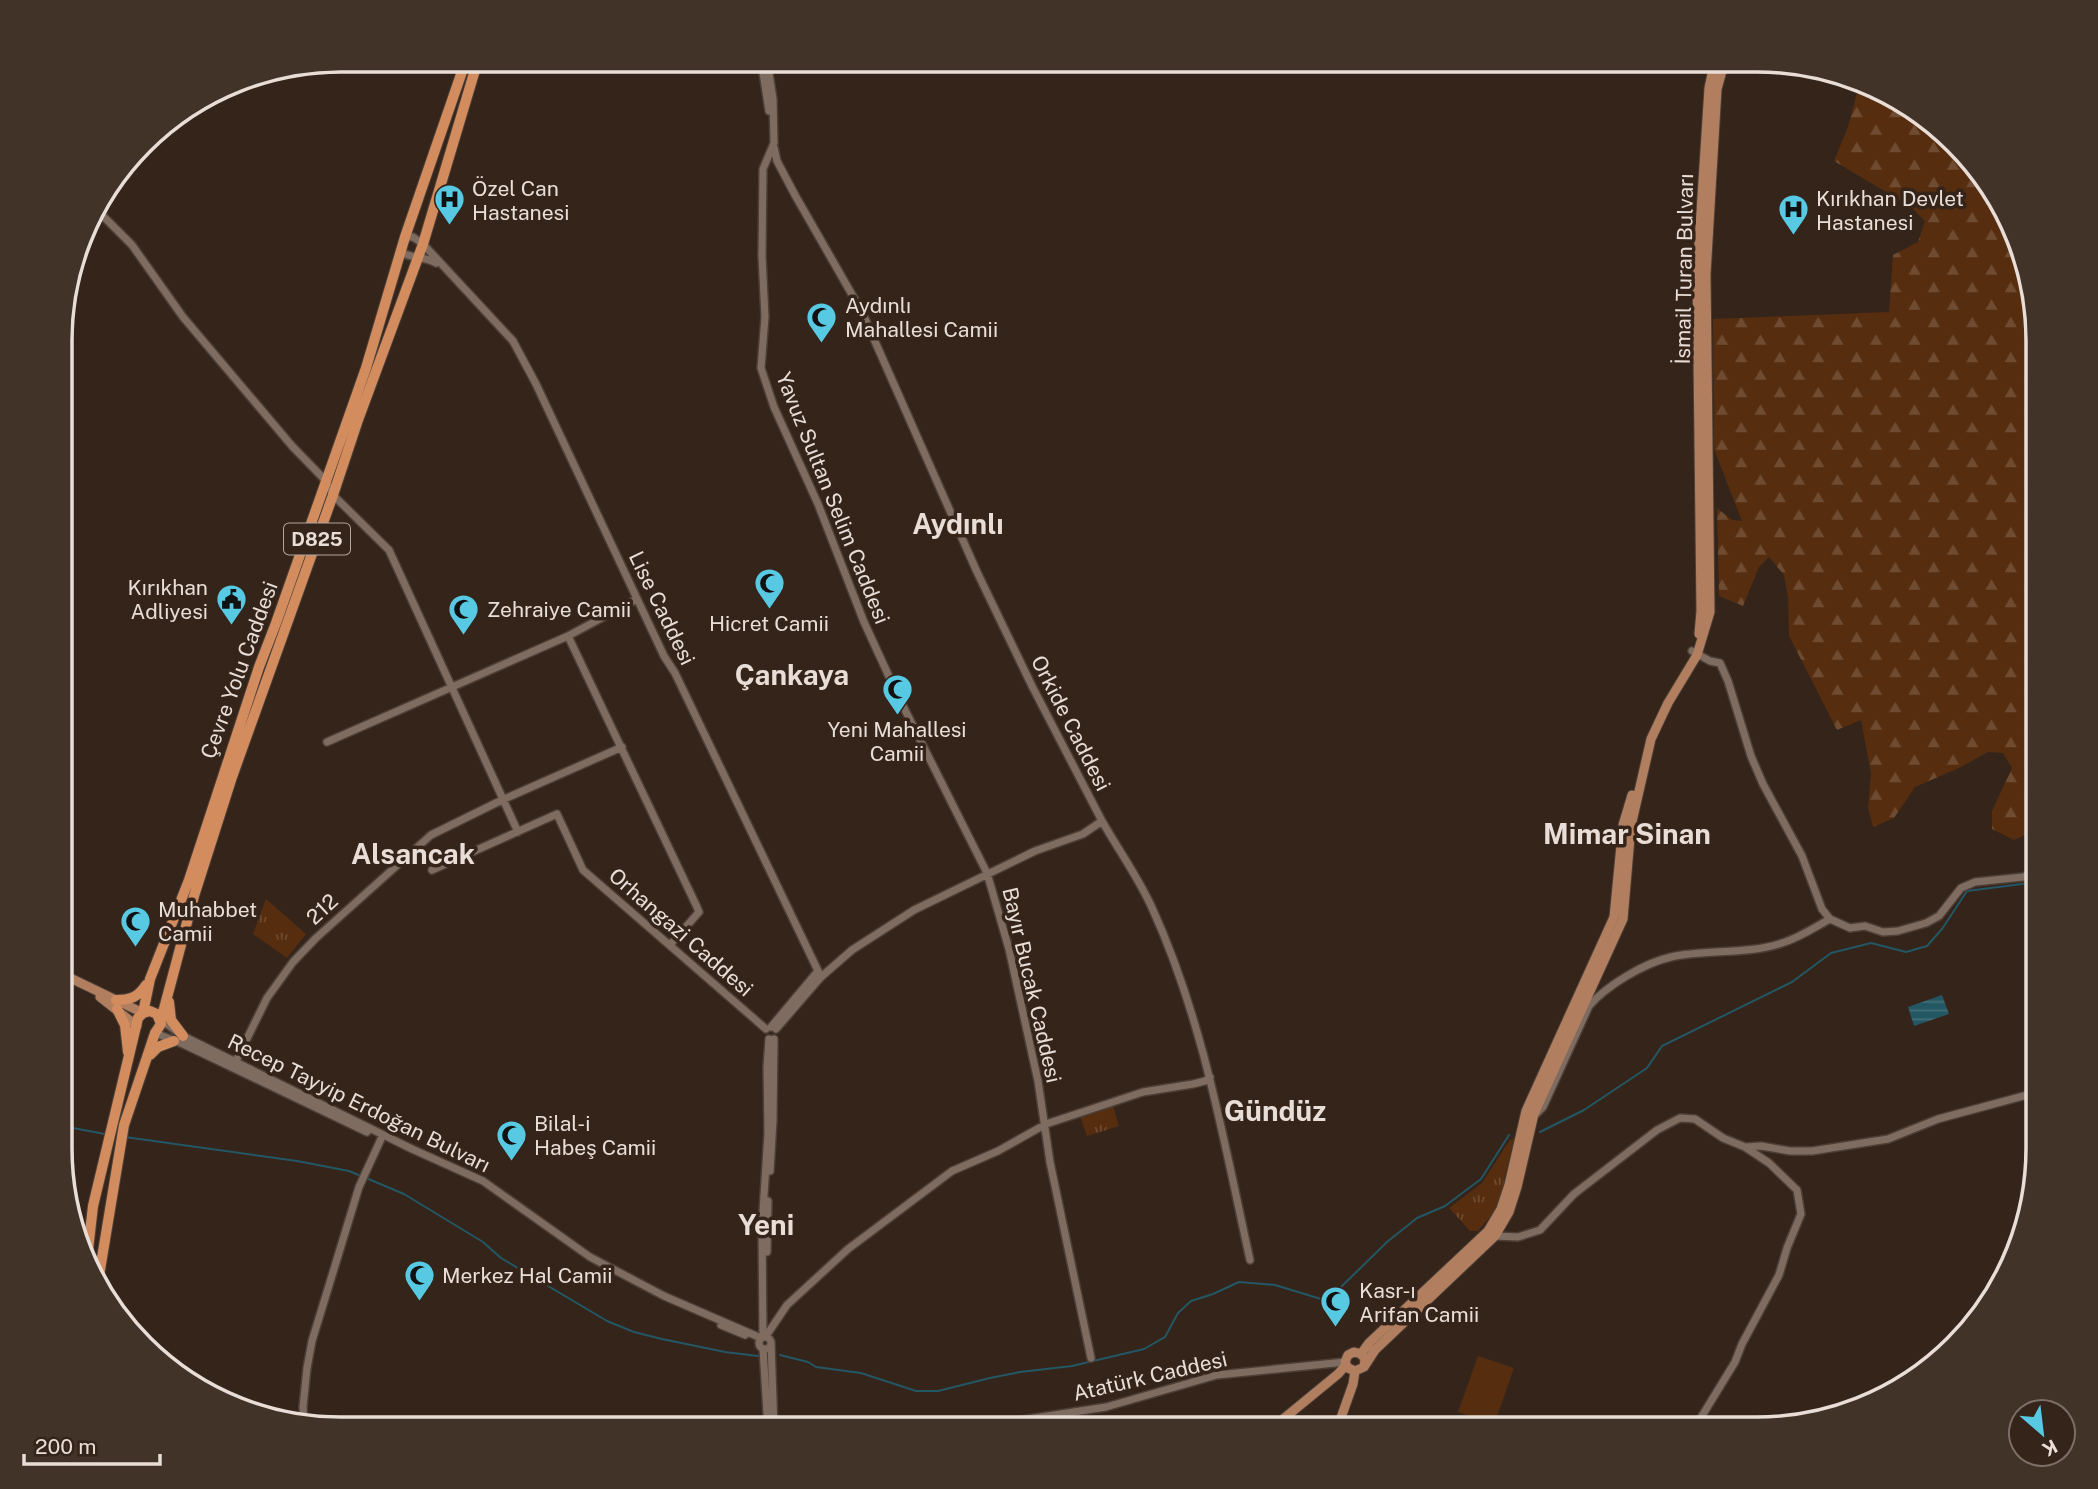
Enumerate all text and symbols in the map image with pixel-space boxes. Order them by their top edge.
street label: İsmail Turan Bulvarı [1670,173,1698,365]
place label: Özel Can Hastanesi [472,176,569,225]
hospital icon: Özel Can Hastanesi [432,183,466,227]
place label: Kırıkhan Devlet Hastanesi [1816,186,1964,235]
hospital icon: Kırıkhan Devlet Hastanesi [1776,193,1810,237]
place label: Aydınlı Mahallesi Camii [845,293,998,342]
mosque icon: Aydınlı Mahallesi Camii [805,300,839,344]
street label: Yavuz Sultan Selim Caddesi [771,369,895,627]
district label: Aydınlı [912,507,1004,540]
road number: D825 [284,524,350,554]
street label: Lise Caddesi [624,547,700,669]
mosque icon: Hicret Camii [752,566,786,610]
place label: Kırıkhan Adliyesi [127,575,208,624]
street label: Çevre Yolu Caddesi [195,578,283,762]
public building icon: Kırıkhan Adliyesi [214,582,248,626]
mosque icon: Zehraiye Camii [447,592,481,636]
place label: Zehraiye Camii [487,597,631,622]
place label: Hicret Camii [709,611,829,636]
street label: Orkide Caddesi [1026,651,1116,795]
district label: Çankaya [735,658,849,691]
mosque icon: Yeni Mahallesi Camii [880,672,914,716]
place label: Yeni Mahallesi Camii [827,717,967,766]
district label: Mimar Sinan [1543,817,1711,850]
district label: Alsancak [351,837,475,870]
street label: Orhangazi Caddesi [604,863,758,1001]
street label: Bayır Bucak Caddesi [997,885,1067,1085]
street label: 212 [301,888,343,930]
place label: Muhabbet Camii [158,897,257,946]
mosque icon: Muhabbet Camii [118,904,152,948]
street label: Recep Tayyip Erdoğan Bulvarı [224,1028,494,1178]
district label: Gündüz [1224,1094,1326,1127]
place label: Bilal-i Habeş Camii [534,1111,656,1160]
mosque icon: Bilal-i Habeş Camii [494,1118,528,1162]
district label: Yeni [738,1208,794,1241]
mosque icon: Merkez Hal Camii [402,1258,436,1302]
place label: Merkez Hal Camii [442,1263,612,1288]
place label: Kasr-ı Arifan Camii [1359,1278,1479,1327]
mosque icon: Kasr-ı Arifan Camii [1319,1285,1353,1329]
street label: Atatürk Caddesi [1071,1346,1229,1406]
north arrow [2007,1398,2077,1468]
scale bar [24,1422,161,1466]
text: 200 m [35,1434,96,1459]
text: K [2038,1435,2061,1461]

